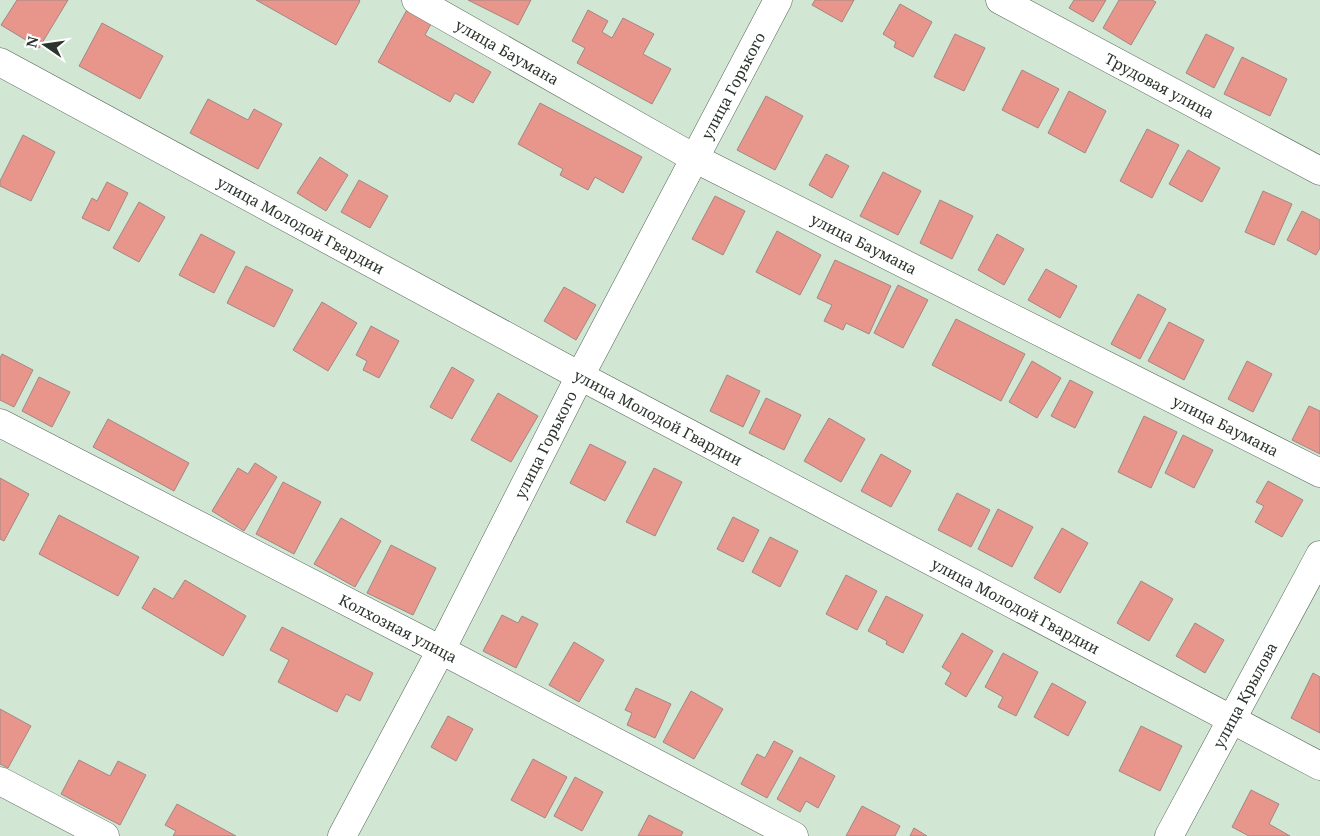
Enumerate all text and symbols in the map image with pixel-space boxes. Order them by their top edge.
street label: улица Баумана [452,14,563,89]
north arrow [20,20,70,70]
street label: улица Горького [696,29,769,143]
text: N [21,34,42,49]
street label: Трудовая улица [1102,48,1218,123]
street label: улица Молодой Гвардии [214,171,388,278]
street label: улица Баумана [807,208,920,279]
street label: улица Молодой Гвардии [571,365,746,470]
street label: улица Горького [509,387,581,502]
street label: улица Баумана [1169,390,1282,461]
street label: улица Молодой Гвардии [928,553,1103,658]
street label: Колхозная улица [336,589,461,667]
street label: улица Крылова [1208,639,1281,752]

